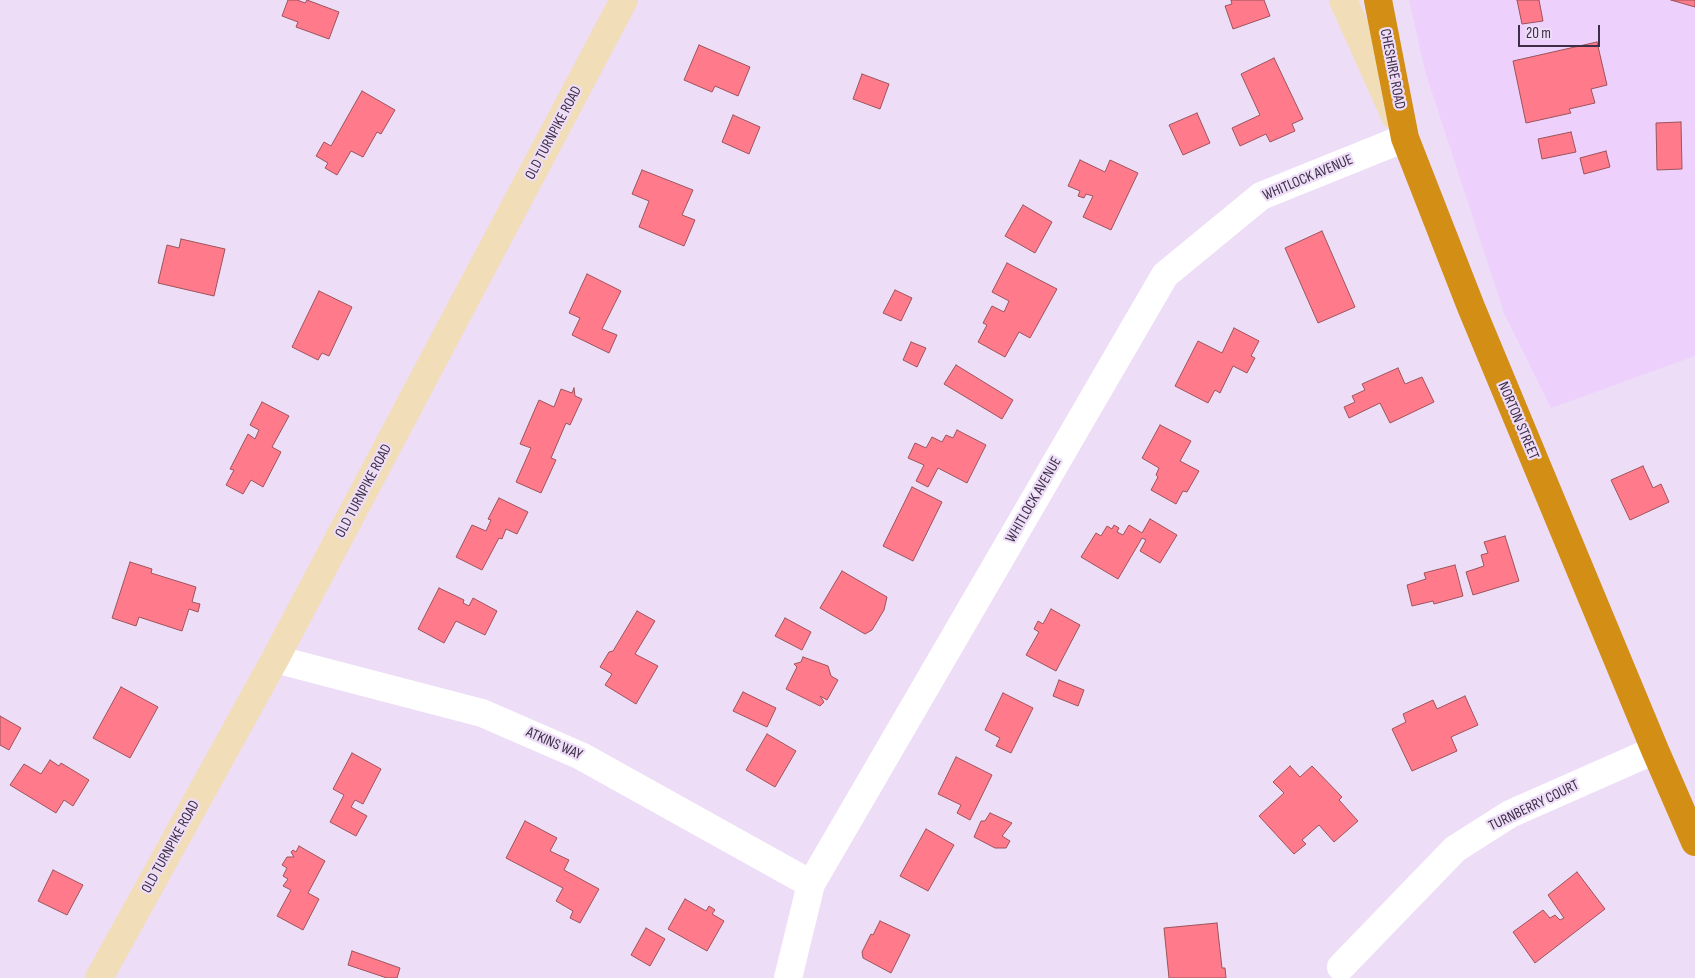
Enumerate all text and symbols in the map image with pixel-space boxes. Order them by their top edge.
scale bar [1520,15,1602,47]
text: 20 m [1526,24,1551,43]
street label: CHESHIRE ROAD [1375,27,1409,111]
street label: OLD TURNPIKE ROAD [522,83,586,183]
street label: WHITLOCK AVENUE [1260,151,1356,205]
street label: NORTON STREET [1494,379,1542,463]
street label: OLD TURNPIKE ROAD [332,441,396,541]
street label: WHITLOCK AVENUE [1002,454,1066,546]
street label: ATKINS WAY [523,724,585,764]
street label: TURNBERRY COURT [1486,776,1582,836]
street label: OLD TURNPIKE ROAD [138,797,204,897]

